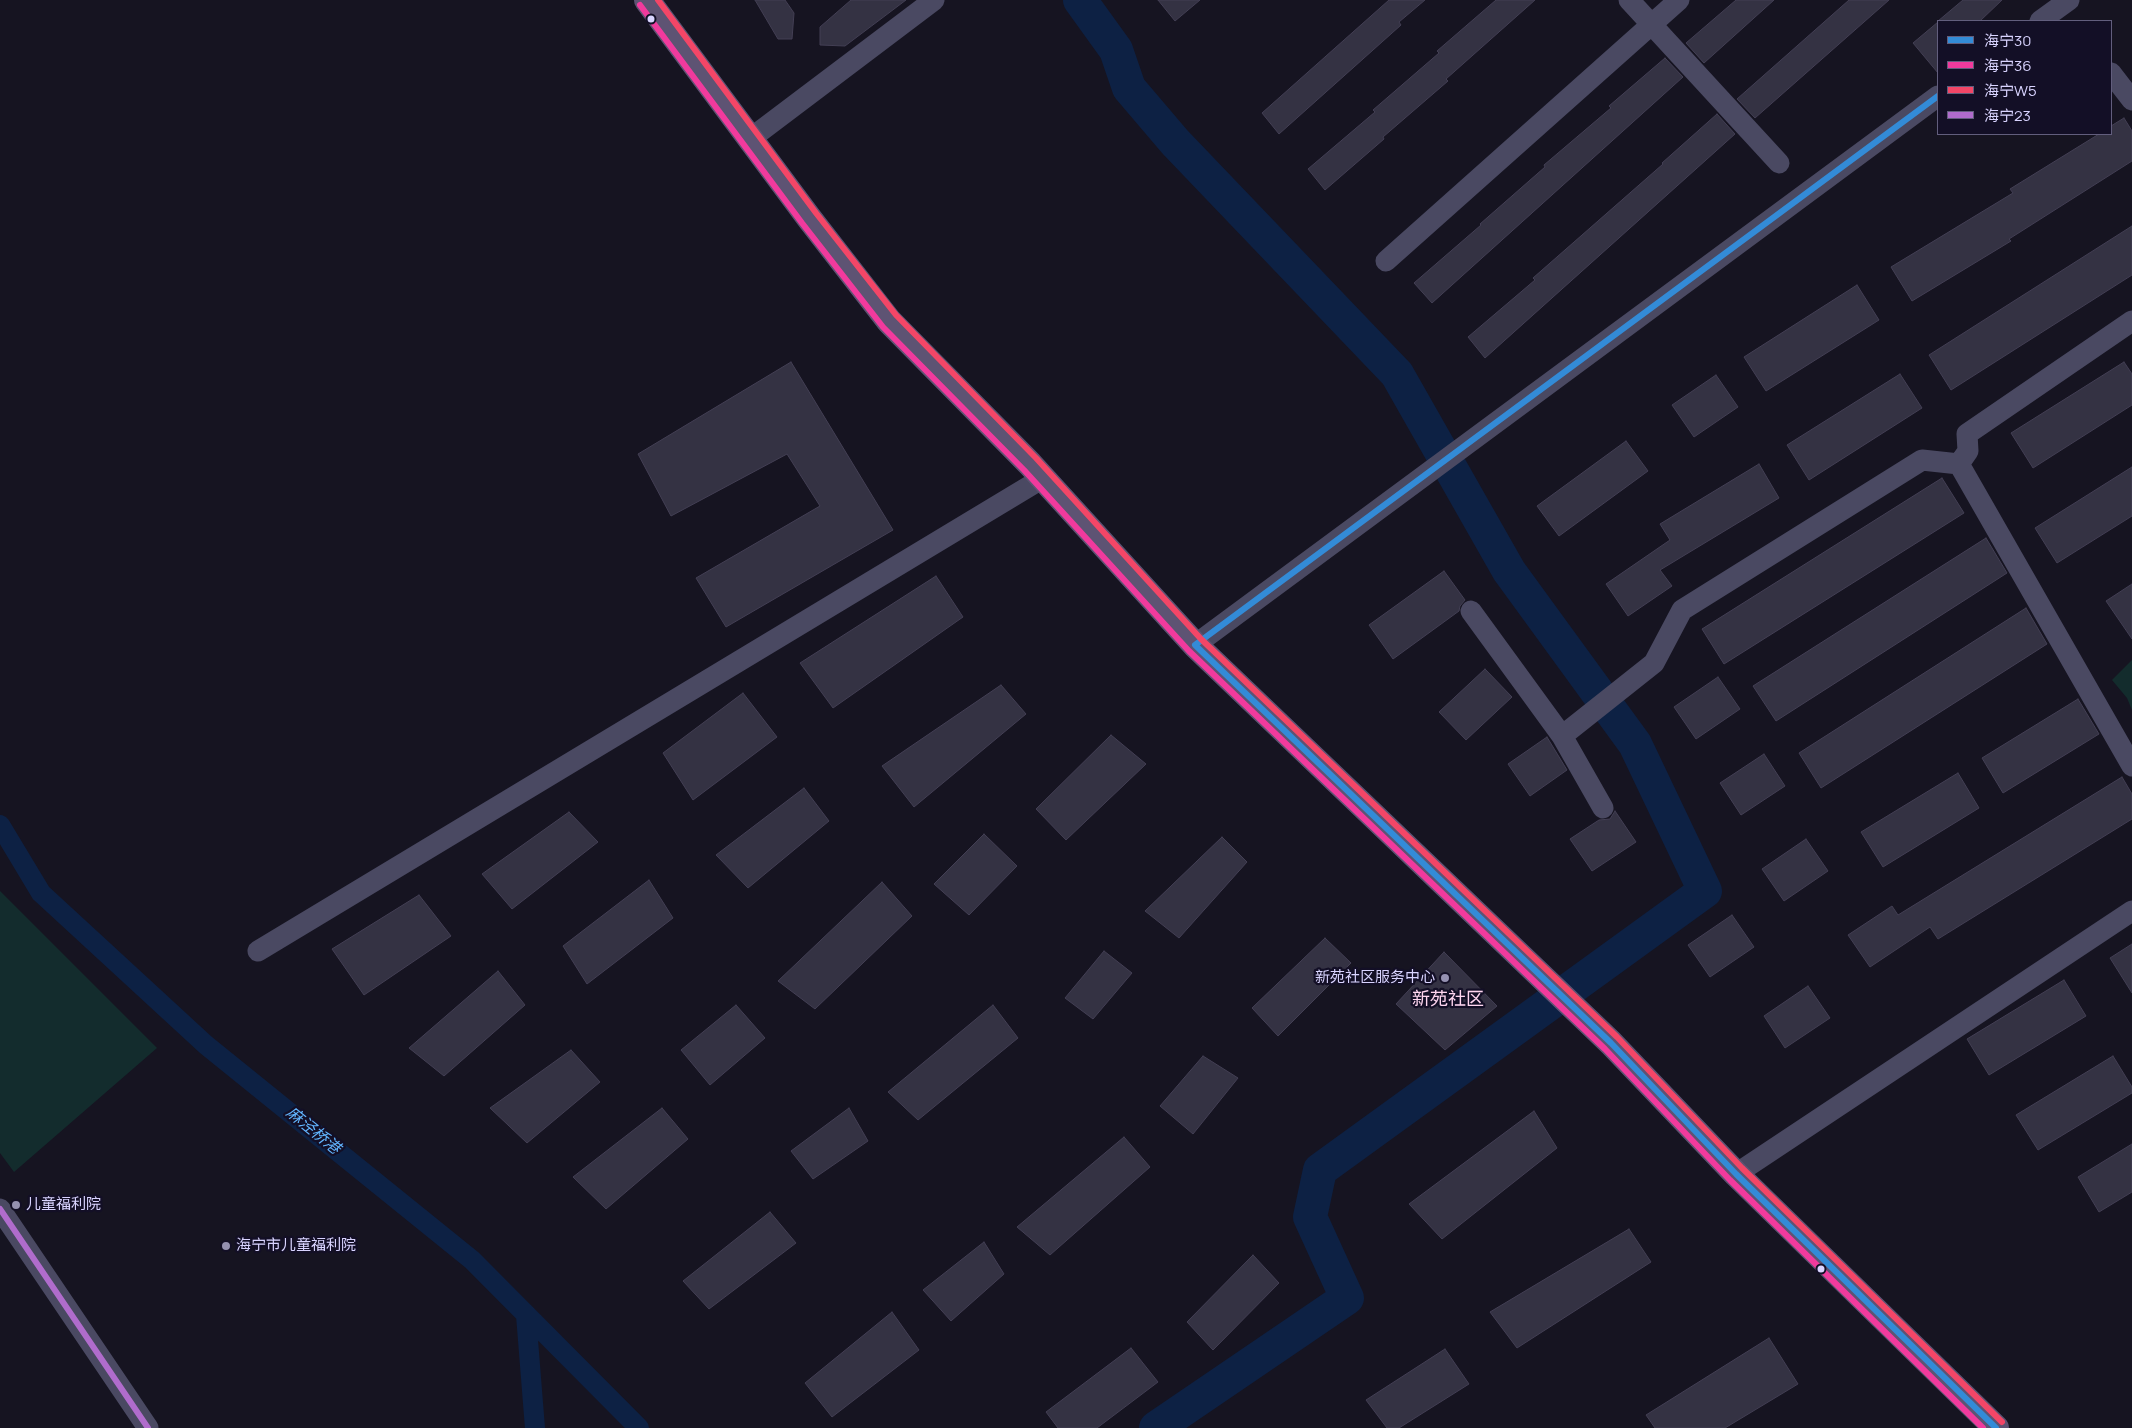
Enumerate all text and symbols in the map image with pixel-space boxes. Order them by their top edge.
unlabelled marker [646,14,656,24]
legend [1937,20,2112,135]
text: 海宁30 [1984,30,2031,51]
text: 海宁36 [1984,55,2032,76]
text: 海宁W5 [1984,80,2037,101]
text: 海宁23 [1984,105,2031,126]
place label: 新苑社区服务中心 [1315,969,1435,987]
marker: 新苑社区服务中心 [1439,972,1451,984]
district label: 新苑社区 [1412,989,1484,1011]
water label: 麻泾桥港 [282,1103,344,1159]
place label: 儿童福利院 [26,1196,101,1214]
marker: 儿童福利院 [10,1199,22,1211]
place label: 海宁市儿童福利院 [236,1237,356,1255]
marker: 海宁市儿童福利院 [220,1240,232,1252]
unlabelled marker [1816,1264,1826,1274]

